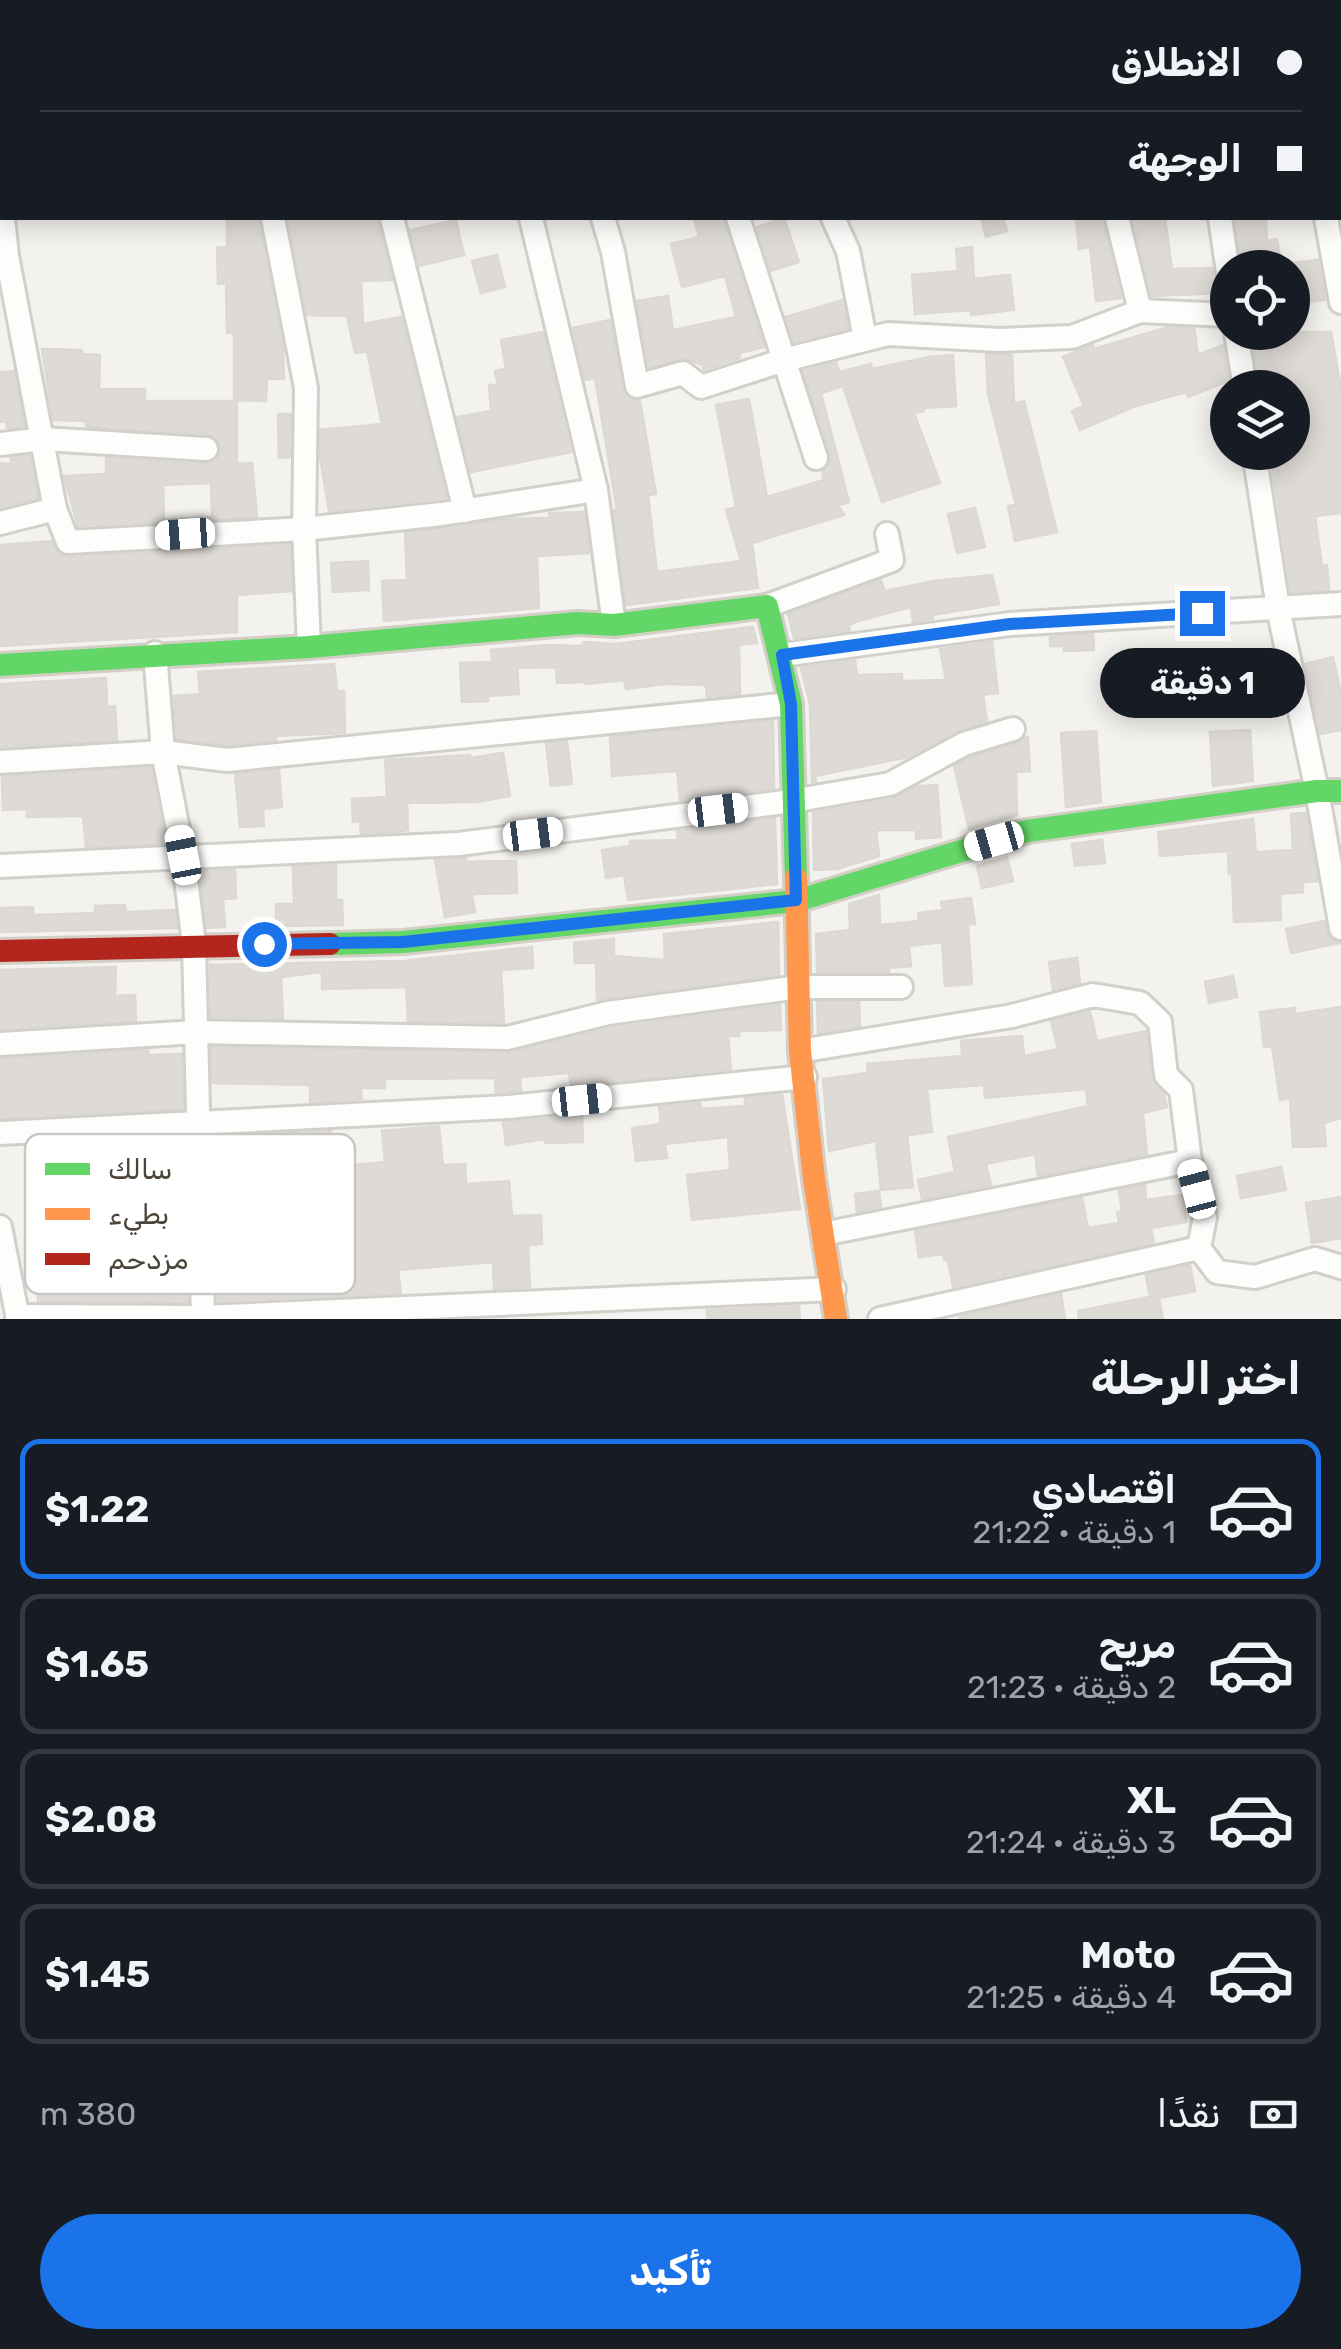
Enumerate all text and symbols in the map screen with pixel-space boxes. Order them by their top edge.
text: الانطلاق [1111,40,1242,86]
text: الوجهة [1128,136,1242,182]
map controls [1210,250,1310,470]
button: locate [1210,250,1310,350]
button: layers [1210,370,1310,470]
car [154,517,216,551]
route end [1180,591,1225,636]
callout: 1 دقيقة [1100,648,1304,718]
text: 1 دقيقة [1150,664,1255,702]
car [686,791,750,829]
car [501,815,565,853]
car [961,818,1027,864]
car [163,823,203,887]
route start [242,922,287,967]
car [551,1082,613,1118]
legend [25,1134,355,1294]
text: سالك [108,1153,172,1186]
car [1175,1156,1219,1222]
text: بطيء [108,1198,169,1236]
text: مزدحم [108,1243,188,1278]
text: اختر الرحلة [1091,1352,1301,1405]
icon: car [1206,1464,1296,1554]
text: اقتصادي [1032,1467,1176,1513]
text: $1.22 [45,1486,149,1532]
text: 1 دقيقة · 21:22 [973,1513,1176,1551]
icon: car [1206,1619,1296,1709]
text: مريح [1099,1622,1176,1668]
text: $1.65 [45,1641,149,1687]
text: 2 دقيقة · 21:23 [967,1668,1176,1706]
icon: car [1206,1774,1296,1864]
text: XL [1127,1777,1176,1823]
text: $2.08 [45,1796,157,1842]
text: 3 دقيقة · 21:24 [966,1823,1176,1861]
icon: car [1206,1929,1296,2019]
text: Moto [1080,1932,1176,1978]
text: $1.45 [45,1951,150,1997]
text: 4 دقيقة · 21:25 [966,1978,1176,2016]
icon: cash [1246,2087,1301,2142]
text: نقدًا [1157,2091,1221,2137]
text: 380 m [40,2095,136,2133]
button: تأكيد [40,2214,1301,2329]

